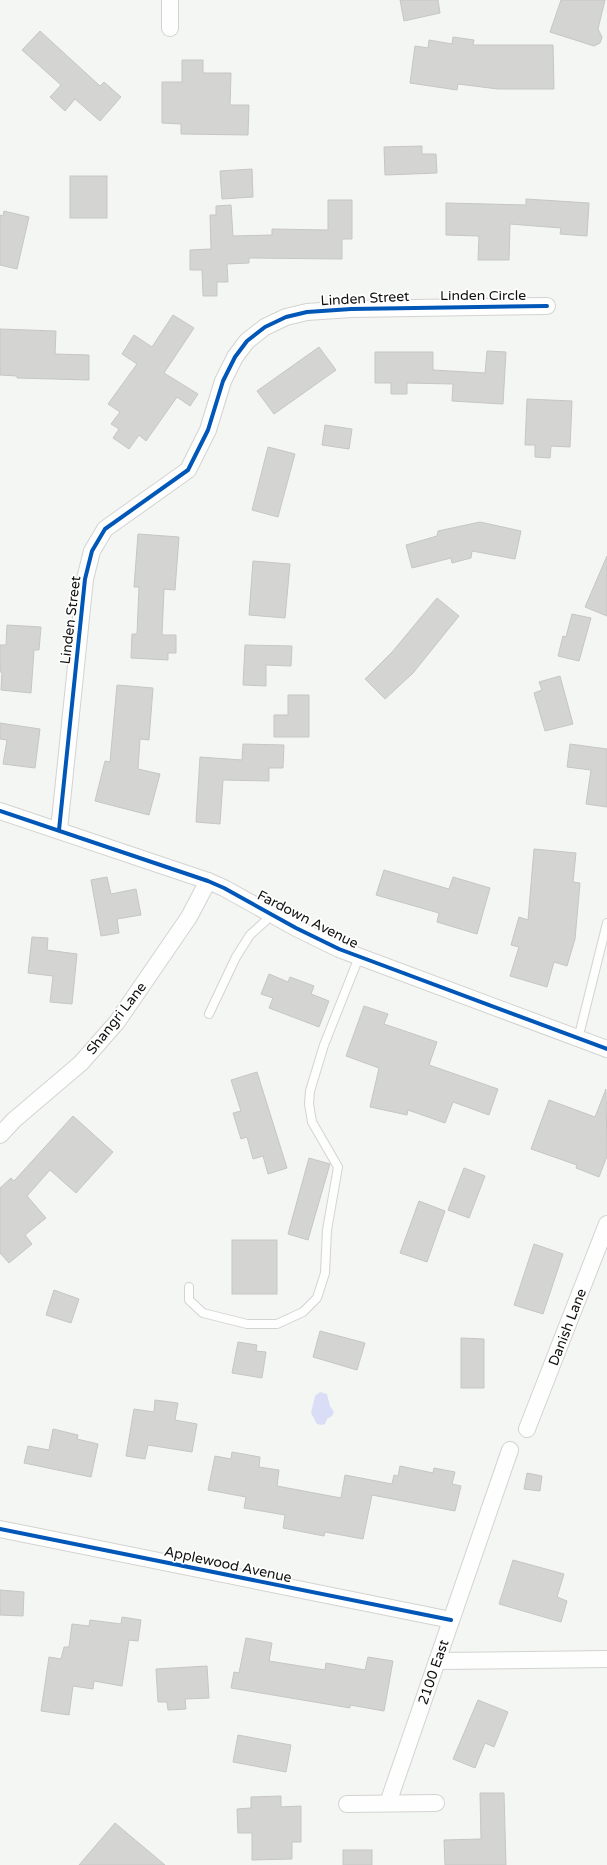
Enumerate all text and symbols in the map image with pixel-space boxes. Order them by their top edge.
street label: Linden Circle [440,287,526,304]
street label: Linden Street [320,288,411,309]
street label: Linden Street [57,574,84,665]
street label: Fardown Avenue [254,887,361,952]
street label: Shangri Lane [83,979,150,1058]
street label: Danish Lane [545,1286,590,1368]
street label: Applewood Avenue [163,1543,293,1586]
street label: 2100 East [414,1637,453,1707]

